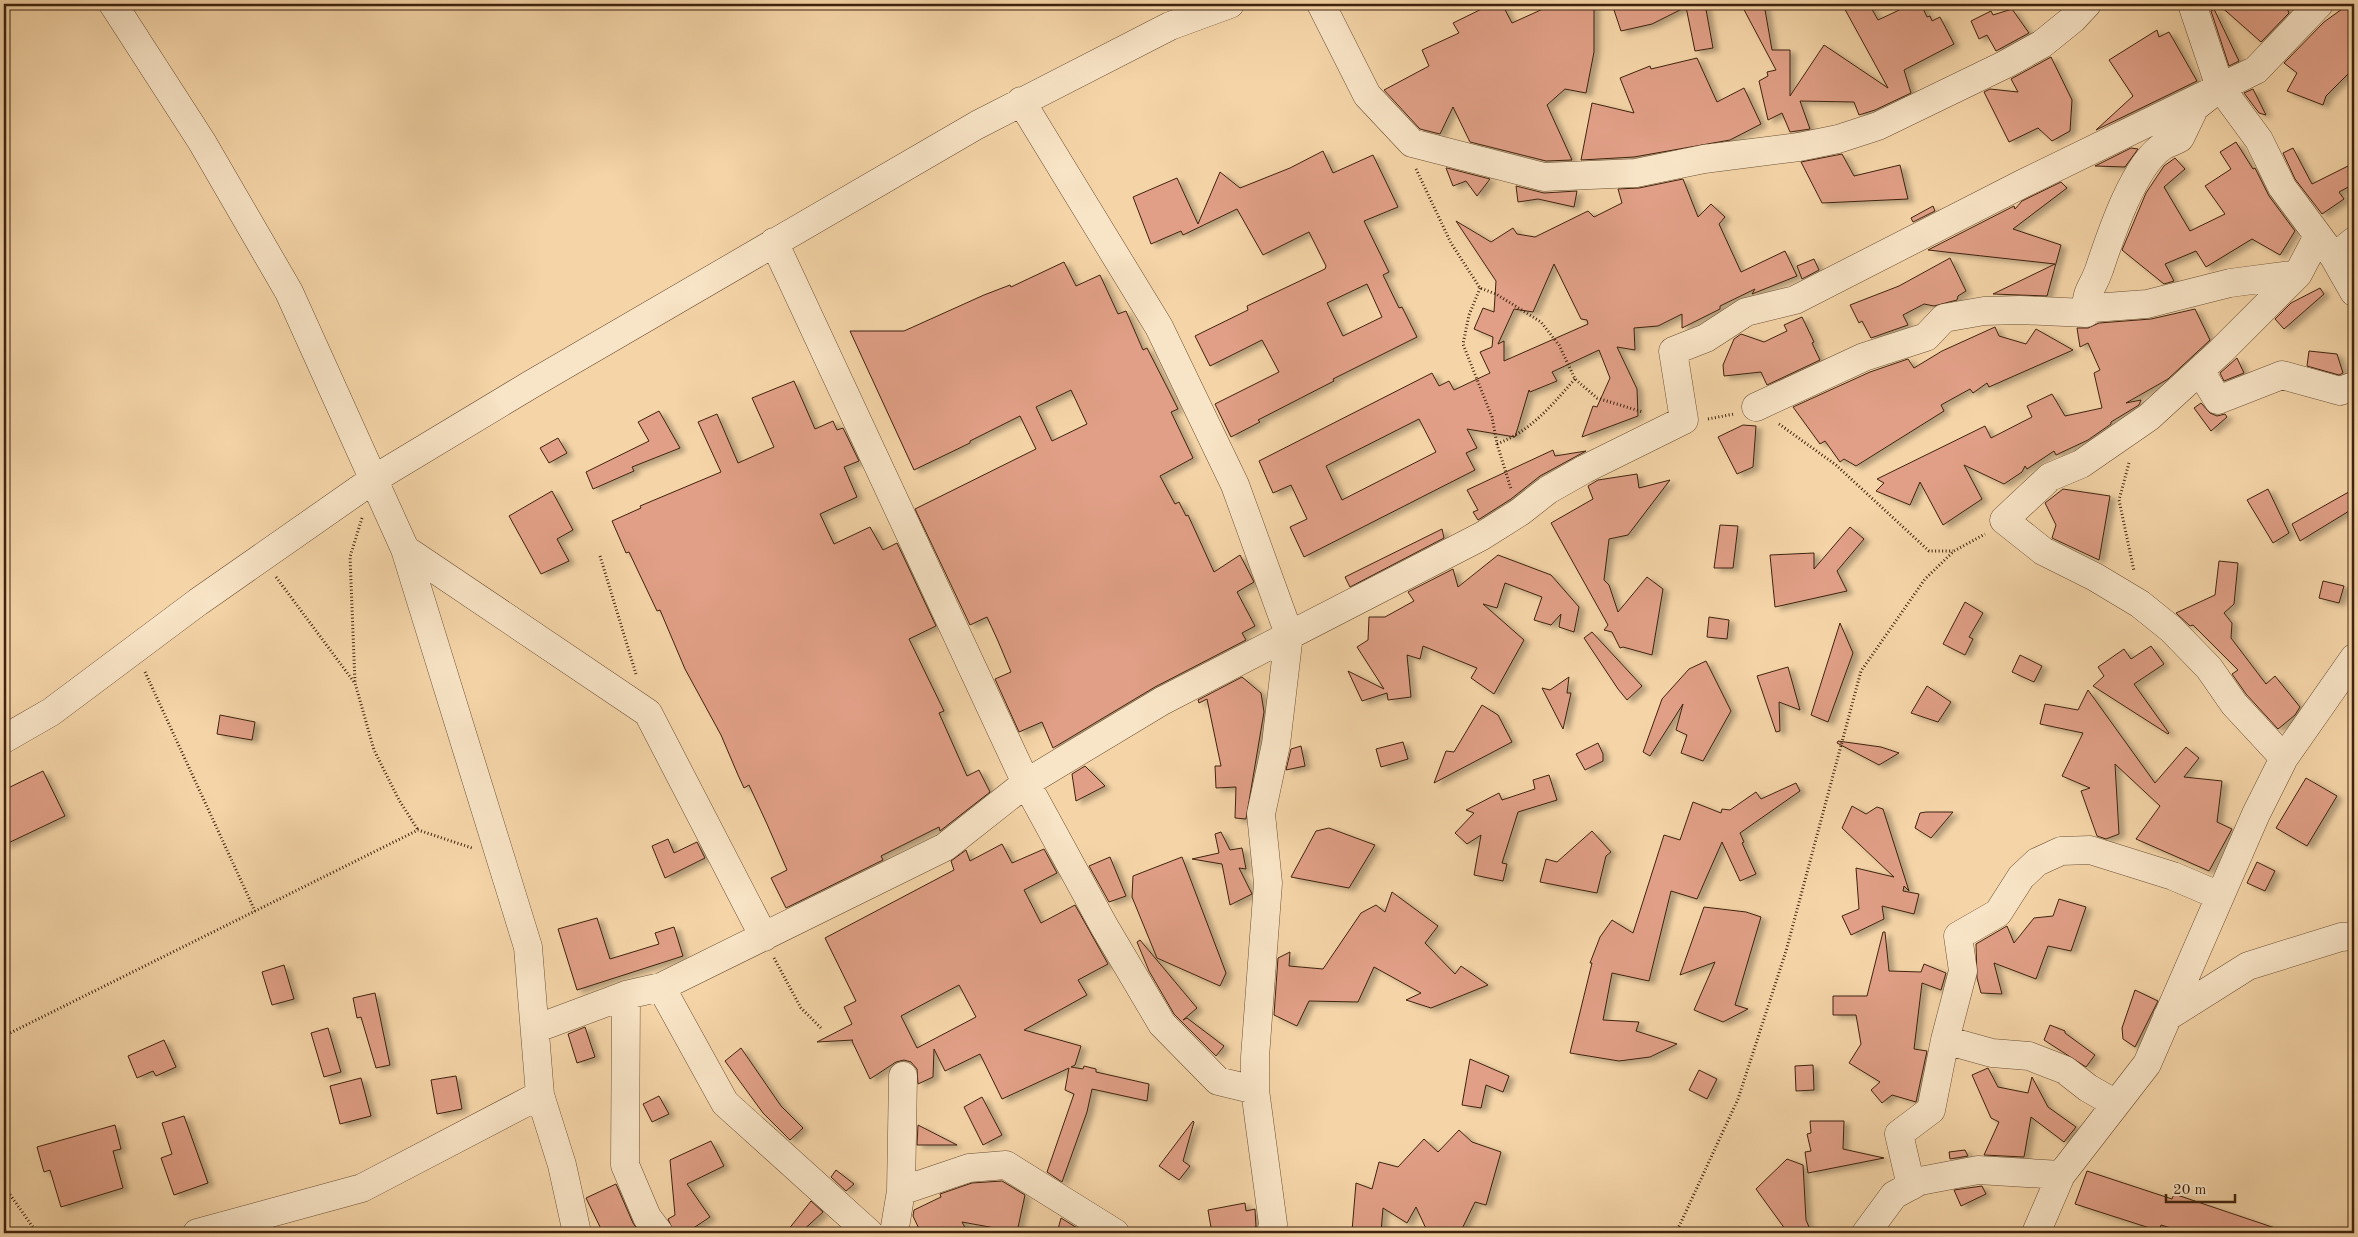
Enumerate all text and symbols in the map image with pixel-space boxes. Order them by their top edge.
scale bar [2166,1172,2234,1204]
text: 20 m [2173,1183,2207,1198]

